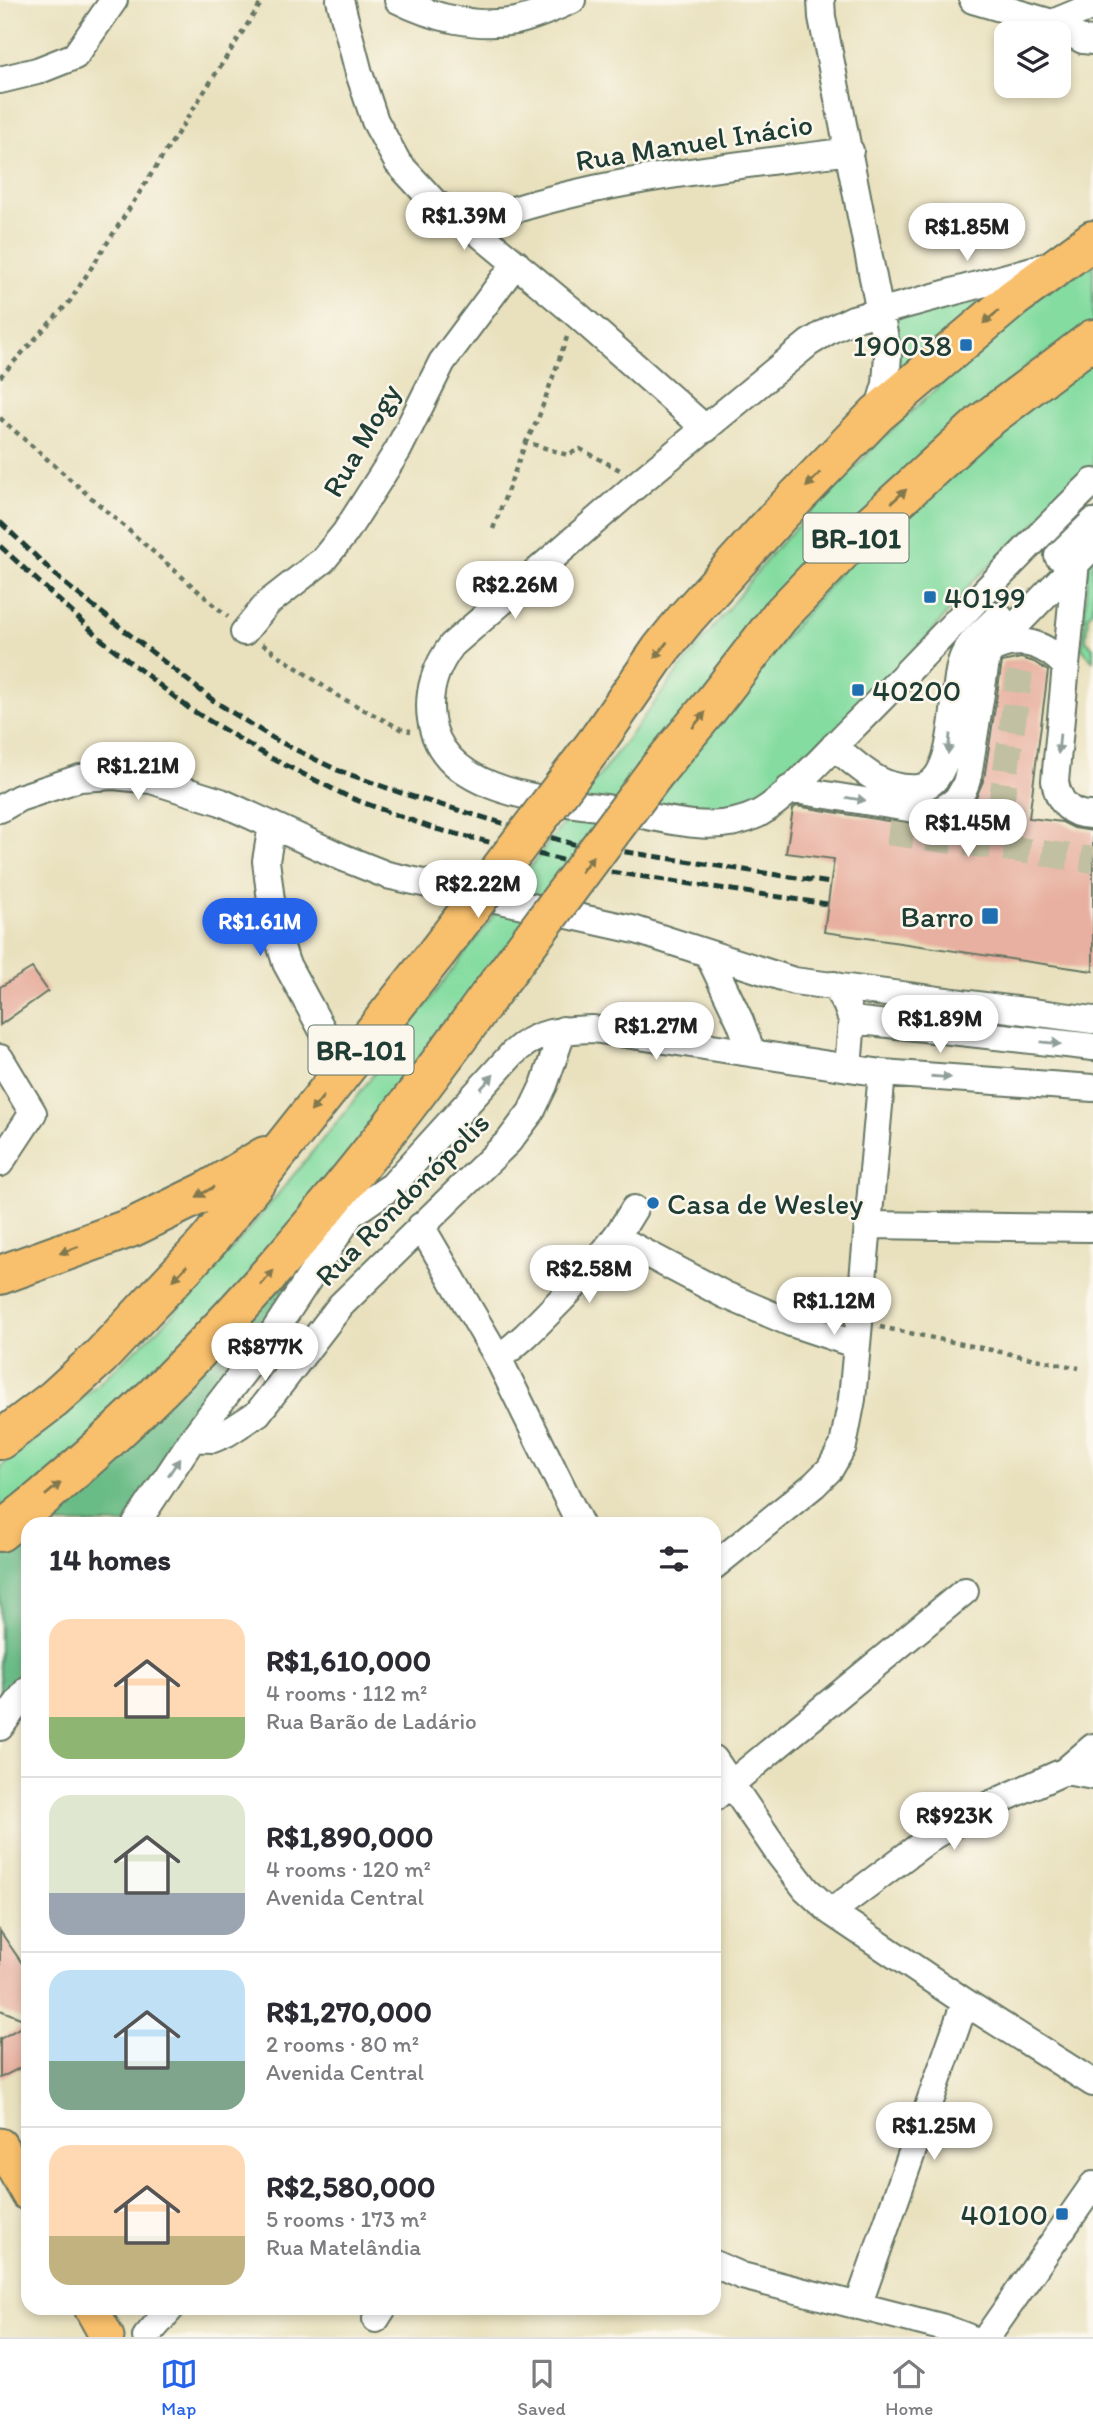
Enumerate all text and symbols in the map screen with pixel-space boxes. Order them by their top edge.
map controls [994,21,1071,98]
button: layers [994,21,1071,98]
street label: Rua Manuel Inácio [573,105,815,179]
pin: R$1.39M [399,192,529,252]
text: R$1.39M [421,201,507,229]
pin: R$1.85M [902,204,1032,263]
text: R$1.85M [924,212,1010,240]
one-way arrow [983,309,1001,324]
place label: 190038 [853,327,952,364]
marker: 190038 [958,337,974,353]
street label: Rua Mogy [314,377,408,503]
one-way arrow [805,471,821,488]
one-way arrow [890,489,907,505]
road number: BR-101 [804,514,908,562]
pin: R$2.26M [450,562,580,621]
text: R$2.26M [472,570,558,598]
place label: 40199 [944,579,1026,616]
marker: 40199 [922,589,938,605]
one-way arrow [655,641,669,659]
place label: 40200 [872,672,961,709]
marker: 40200 [850,682,866,698]
one-way arrow [691,712,706,729]
one-way arrow [943,733,954,755]
one-way arrow [1053,733,1064,755]
pin: R$1.21M [73,742,203,802]
text: R$1.21M [96,751,180,779]
one-way arrow [846,794,868,805]
pin: R$1.45M [903,800,1033,859]
text: R$1.45M [925,808,1011,836]
one-way arrow [580,855,594,873]
pin: R$2.22M [413,860,543,920]
text: R$2.22M [435,869,521,897]
pin: R$1.61M [195,898,325,958]
place label: Barro [901,898,974,935]
marker: Barro [980,906,1000,926]
text: R$1.61M [218,907,302,935]
pin: R$1.89M [875,996,1005,1055]
pin: R$1.27M [591,1002,721,1062]
text: R$1.89M [897,1004,983,1032]
text: R$1.27M [614,1011,698,1039]
road number: BR-101 [308,1026,414,1074]
one-way arrow [1040,1038,1062,1049]
one-way arrow [930,1072,952,1083]
one-way arrow [479,1073,495,1091]
one-way arrow [310,1094,325,1112]
street label: Rua Rondonópolis [307,1104,497,1294]
place label: Casa de Wesley [667,1185,863,1222]
one-way arrow [195,1186,215,1198]
marker: Casa de Wesley [645,1195,661,1211]
one-way arrow [58,1245,79,1256]
pin: R$2.58M [524,1246,654,1305]
text: R$2.58M [546,1254,632,1282]
one-way arrow [172,1264,188,1282]
one-way arrow [259,1269,274,1286]
pin: R$1.12M [769,1278,899,1337]
text: R$1.12M [792,1286,876,1314]
pin: R$877K [208,1324,322,1383]
text: R$877K [227,1332,303,1360]
one-way arrow [167,1458,180,1477]
one-way arrow [45,1482,62,1497]
icon: filters [655,1540,693,1578]
text: 14 homes [49,1541,171,1578]
text: R$1,610,000 [266,1642,431,1679]
icon: home [105,1647,189,1731]
text: 4 rooms · 112 m² [266,1679,427,1707]
text: Rua Barão de Ladário [266,1707,477,1735]
pin: R$923K [897,1792,1011,1852]
text: R$923K [916,1801,992,1829]
text: R$1,890,000 [266,1818,434,1855]
icon: home [105,1823,189,1907]
text: 4 rooms · 120 m² [266,1855,431,1883]
text: Avenida Central [266,1883,424,1911]
text: R$1,270,000 [266,1993,432,2030]
icon: home [105,1998,189,2082]
text: 2 rooms · 80 m² [266,2030,419,2058]
text: Avenida Central [266,2058,424,2086]
pin: R$1.25M [869,2102,999,2162]
text: R$1.25M [892,2111,976,2139]
text: R$2,580,000 [266,2168,435,2205]
icon: home [105,2173,189,2257]
place label: 40100 [961,2196,1048,2233]
text: 5 rooms · 173 m² [266,2205,427,2233]
marker: 40100 [1054,2206,1070,2222]
text: Rua Matelândia [266,2233,421,2261]
tab: Map [160,2355,198,2420]
tab: Saved [517,2355,566,2420]
tab: Home [885,2355,933,2420]

